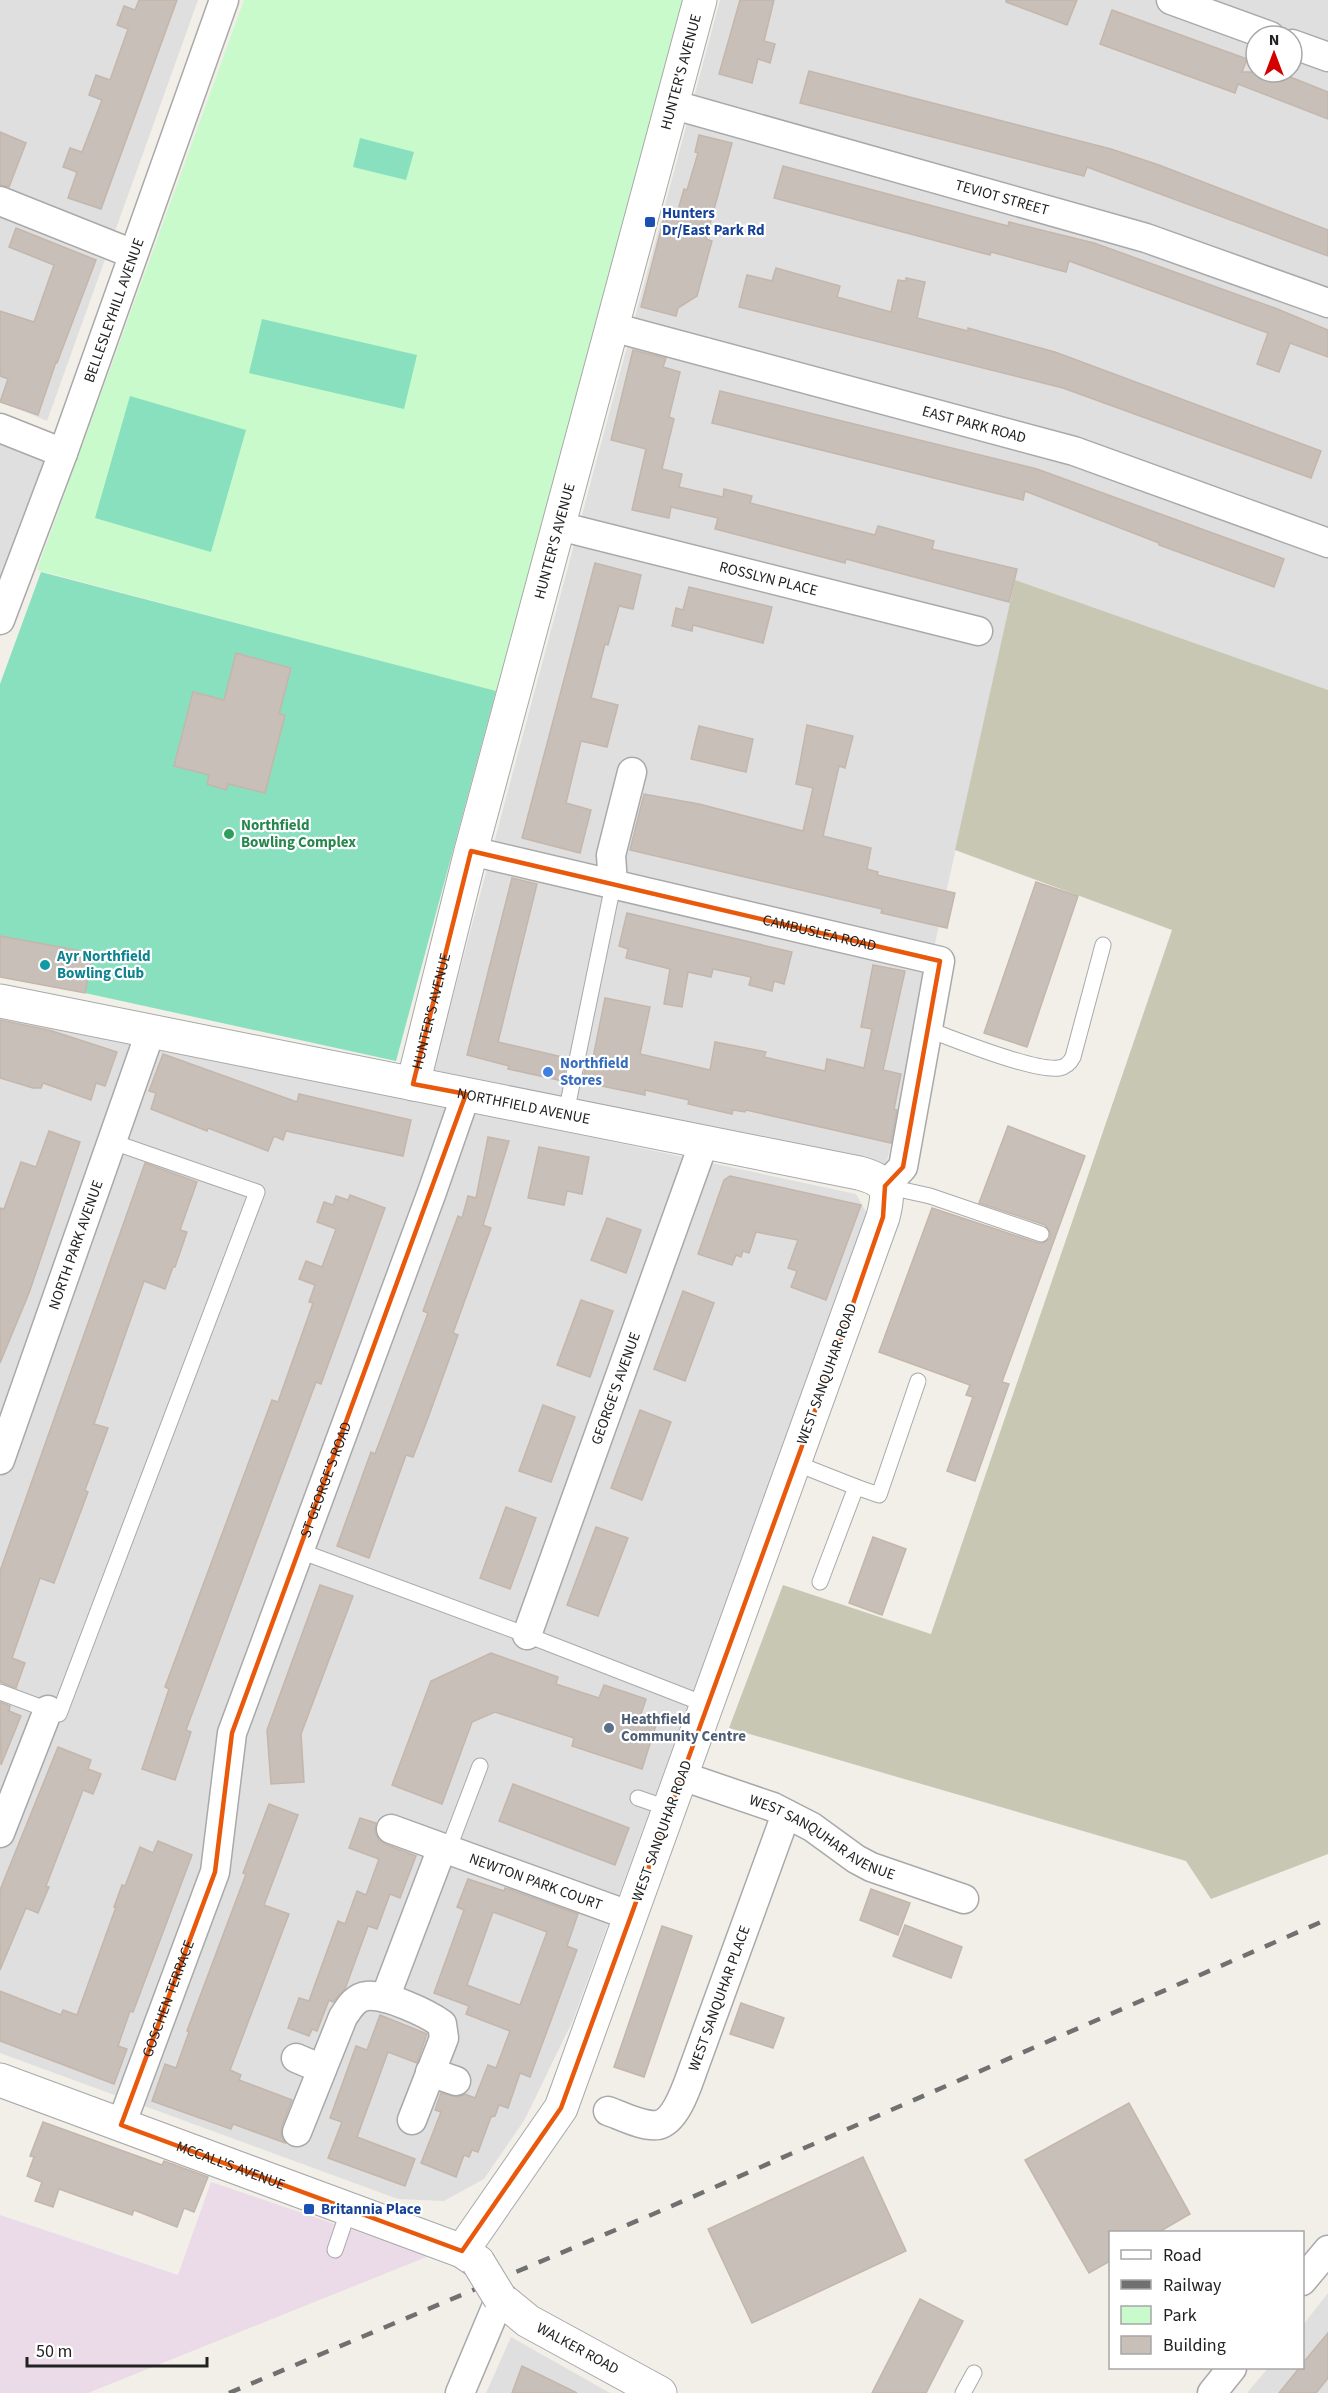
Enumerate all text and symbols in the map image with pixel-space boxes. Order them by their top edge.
street label: HUNTER'S AVENUE [655,11,706,132]
north arrow [1244,24,1304,84]
text: N [1269,29,1279,51]
street label: TEVIOT STREET [953,174,1051,221]
place label: Hunters Dr/East Park Rd [662,203,765,241]
marker: Hunters Dr/East Park Rd [643,215,657,229]
street label: BELLESLEYHILL AVENUE [78,235,149,385]
street label: EAST PARK ROAD [920,400,1028,448]
street label: HUNTER'S AVENUE [529,481,580,601]
street label: ROSSLYN PLACE [717,556,820,601]
place label: Northfield Bowling Complex [241,815,356,853]
marker: Northfield Bowling Complex [222,827,236,841]
street label: CAMBUSLEA ROAD [761,909,878,956]
place label: Ayr Northfield Bowling Club [56,946,151,984]
street label: HUNTER'S AVENUE [407,951,456,1072]
marker: Ayr Northfield Bowling Club [38,958,52,972]
place label: Northfield Stores [560,1053,629,1091]
marker: Northfield Stores [541,1065,555,1079]
street label: NORTHFIELD AVENUE [455,1082,592,1129]
street label: NORTH PARK AVENUE [43,1177,108,1313]
street label: WEST SANQUHAR ROAD [792,1300,862,1448]
street label: GEORGE'S AVENUE [586,1329,645,1448]
street label: ST GEORGE'S ROAD [295,1419,357,1541]
place label: Heathfield Community Centre [621,1709,746,1747]
marker: Heathfield Community Centre [602,1721,616,1735]
street label: WEST SANQUHAR ROAD [627,1757,697,1905]
street label: WEST SANQUHAR AVENUE [747,1789,898,1885]
street label: NEWTON PARK COURT [466,1848,605,1915]
street label: WEST SANQUHAR PLACE [683,1922,755,2074]
street label: GOSCHEN TERRACE [137,1937,199,2060]
street label: MCCALL'S AVENUE [173,2136,288,2195]
place label: Britannia Place [321,2199,421,2220]
marker: Britannia Place [302,2202,316,2216]
legend [1109,2231,1304,2369]
text: Road [1163,2243,1202,2268]
text: Railway [1163,2273,1222,2298]
text: Park [1163,2303,1197,2328]
street label: WALKER ROAD [533,2317,623,2379]
scale bar [27,2330,207,2368]
text: Building [1163,2333,1226,2358]
text: 50 m [36,2339,72,2364]

